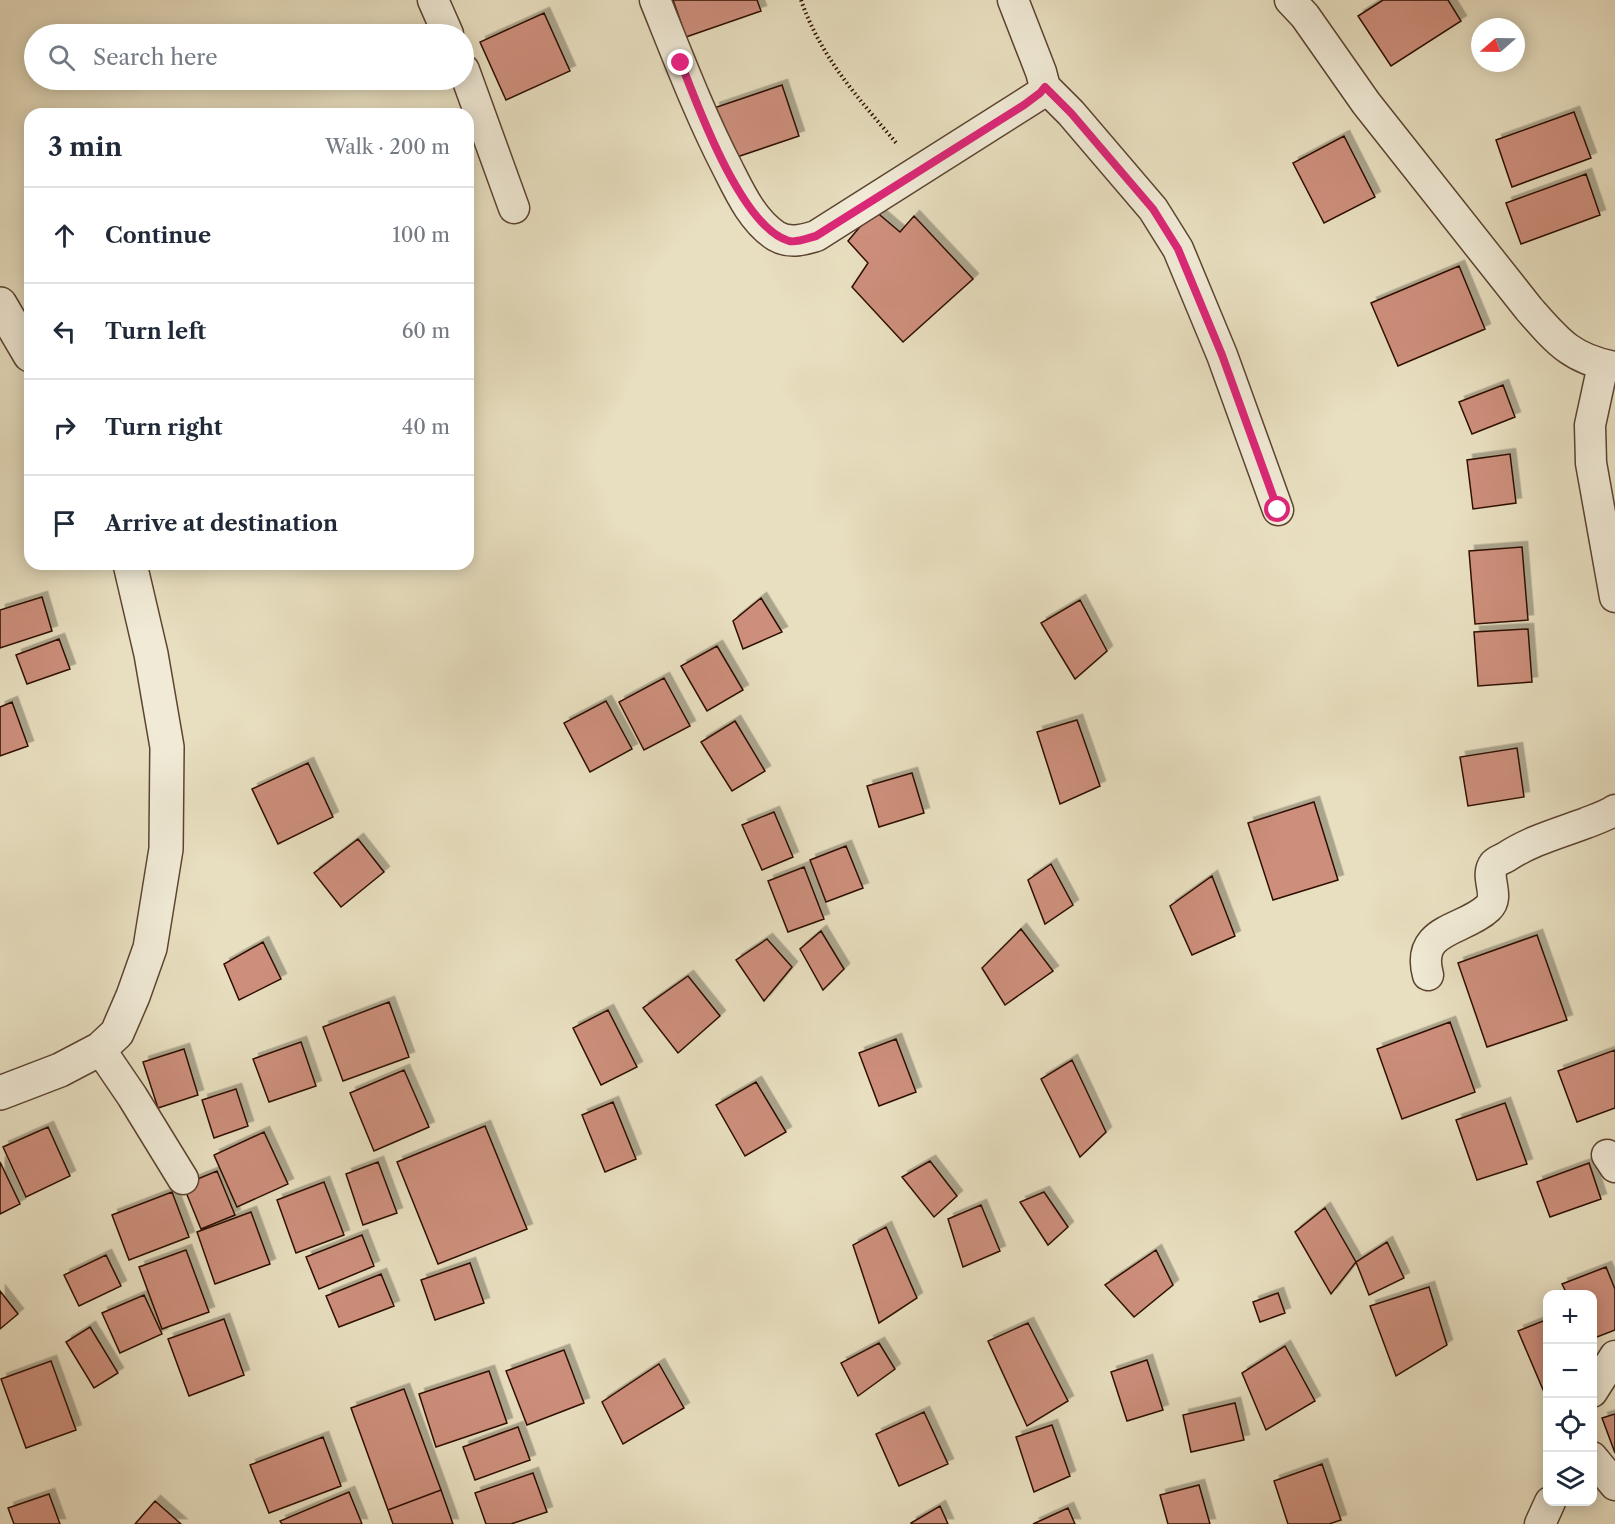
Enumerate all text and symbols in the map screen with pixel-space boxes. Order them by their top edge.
north arrow [1471,18,1525,72]
search box [24,24,474,90]
icon: search [45,41,78,74]
text: Search here [93,44,218,71]
route end [667,49,693,75]
text: 3 min [48,131,122,163]
text: Walk · 200 m [325,135,450,159]
icon: ahead [48,219,81,252]
text: Continue [105,222,211,249]
text: 100 m [392,223,450,247]
icon: left [48,315,81,348]
text: Turn left [105,318,206,345]
text: 60 m [402,319,450,343]
icon: right [48,411,81,444]
text: Turn right [105,414,223,441]
text: 40 m [402,415,450,439]
route start [1264,496,1290,522]
icon: arrive [48,507,81,540]
text: Arrive at destination [105,510,338,537]
map controls [1543,1290,1597,1506]
button: + [1543,1290,1597,1344]
button: − [1543,1344,1597,1398]
button: locate [1543,1398,1597,1452]
button: layers [1543,1452,1597,1506]

